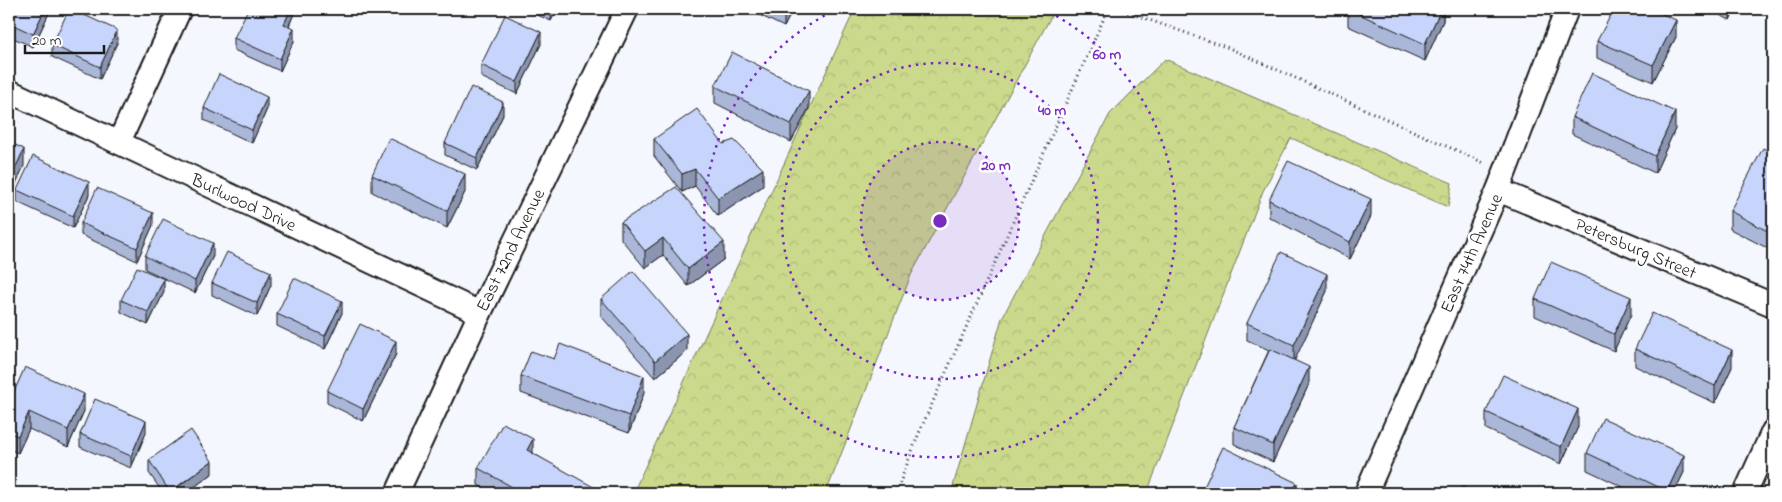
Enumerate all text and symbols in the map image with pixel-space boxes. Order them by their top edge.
scale bar [25,22,104,54]
text: 20 m [32,30,62,52]
text: 60 m [1092,44,1122,66]
text: 40 m [1037,100,1066,122]
text: 20 m [980,155,1011,177]
street label: Burlwood Drive [185,168,301,240]
street label: East 72nd Avenue [471,184,553,317]
street label: East 74th Avenue [1435,189,1511,318]
centre of rings [931,212,949,230]
street label: Petersburg Street [1570,213,1700,288]

